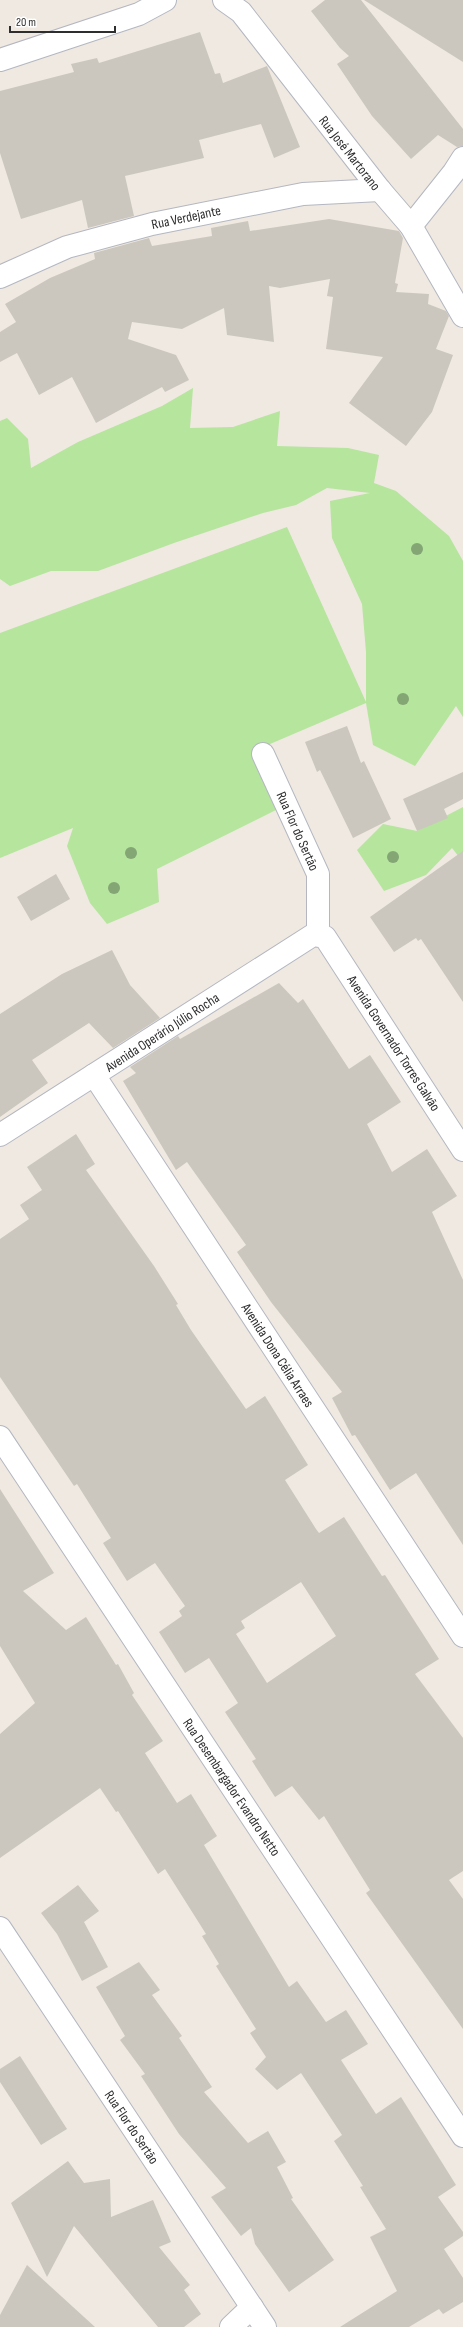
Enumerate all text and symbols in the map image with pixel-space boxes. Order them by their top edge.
scale bar [10,8,115,34]
text: 20 m [16,15,36,30]
street label: Rua José Martorano [315,112,384,194]
street label: Rua Verdejante [150,202,222,233]
street label: Rua Flor do Sertão [272,789,323,874]
street label: Avenida Governador Torres Galvão [343,971,444,1114]
street label: Avenida Operário Júlio Rocha [101,989,222,1076]
street label: Avenida Dona Célia Arraes [237,1299,318,1410]
street label: Rua Desembargador Evandro Netto [179,1715,284,1860]
street label: Rua Flor do Sertão [101,2087,163,2167]

